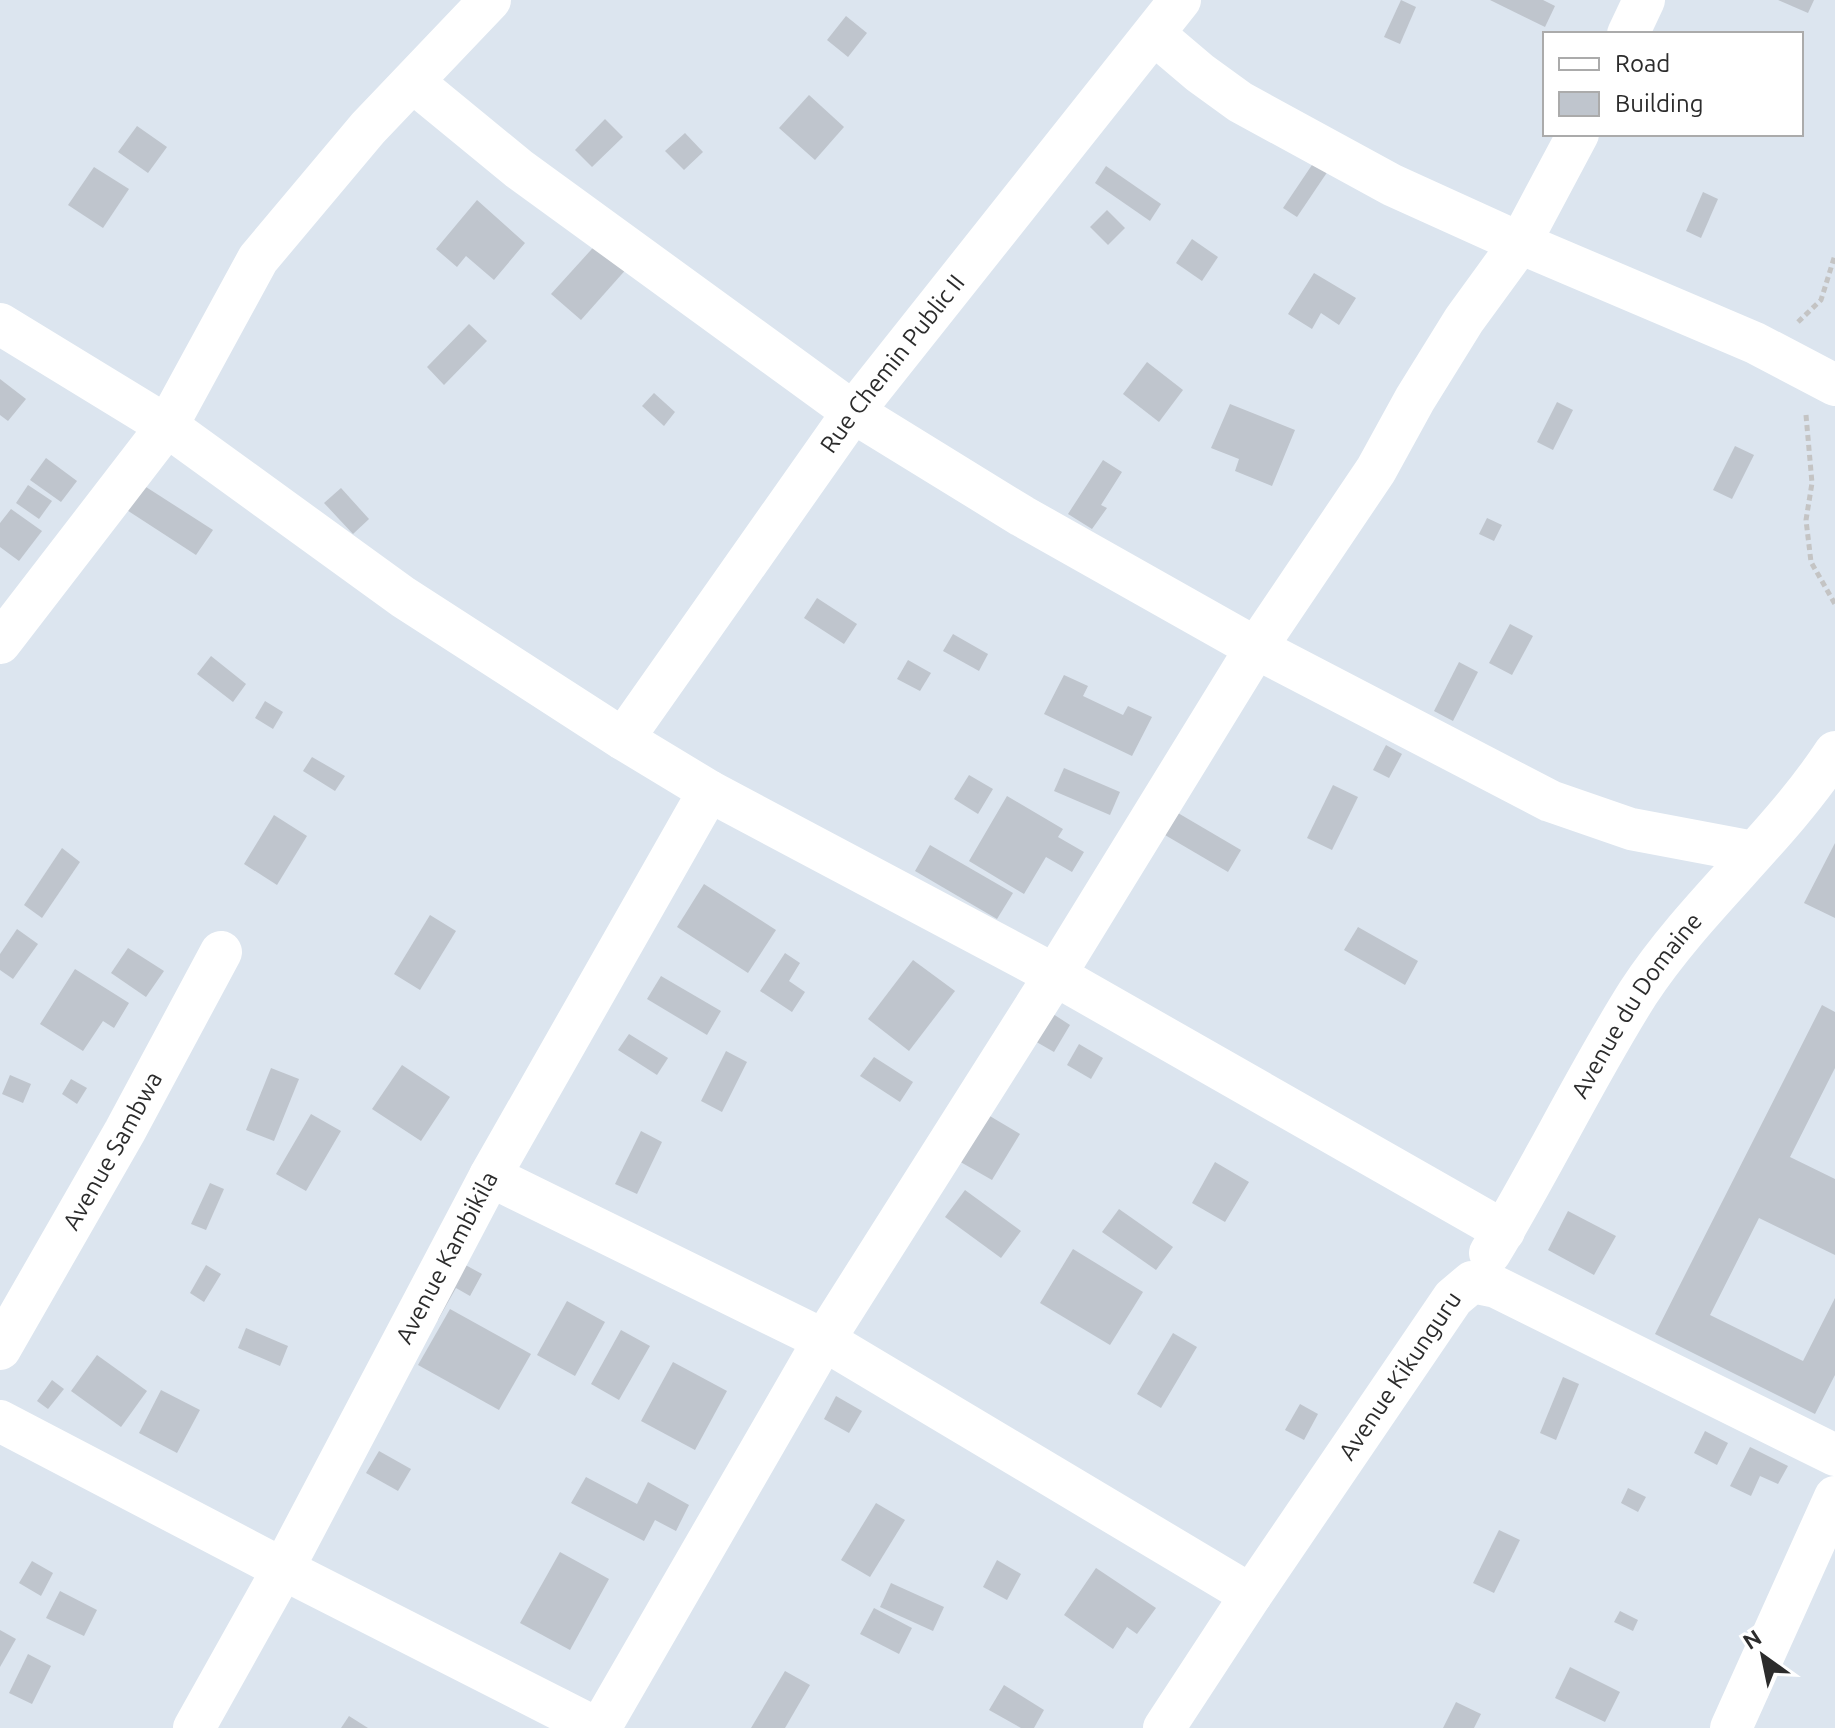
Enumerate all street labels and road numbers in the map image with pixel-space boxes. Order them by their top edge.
street label: Rue Chemin Public II [815,269,970,458]
street label: Avenue du Domaine [1566,907,1707,1103]
street label: Avenue Sambwa [57,1067,167,1234]
street label: Avenue Kambikila [390,1167,503,1348]
street label: Avenue Kikunguru [1333,1286,1466,1465]

